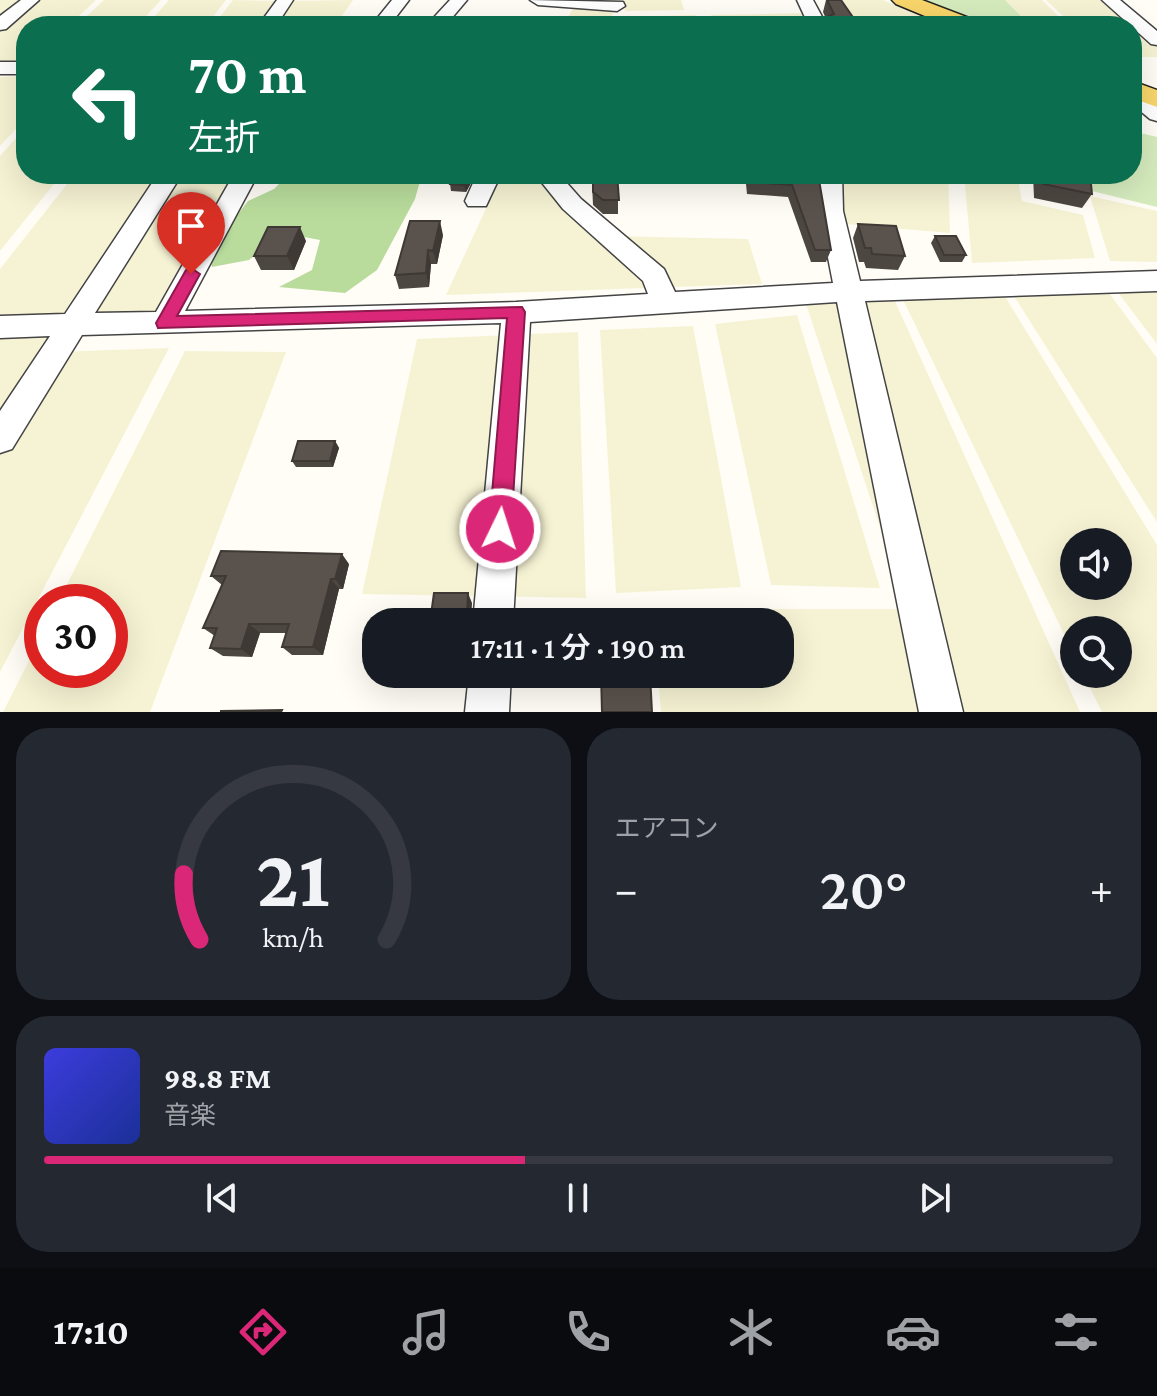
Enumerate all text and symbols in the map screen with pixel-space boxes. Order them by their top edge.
text: 70 m [188,43,307,105]
icon: left [56,48,160,152]
text: 左折 [188,118,260,158]
pin [157,192,225,274]
icon: arrive [169,204,213,248]
position arrow [458,487,542,571]
map controls [1060,528,1132,688]
button: sound [1060,528,1132,600]
speed limit sign: 30 [24,584,128,688]
button: search [1060,616,1132,688]
text: 17:11 · 1 分 · 190 m [471,631,685,664]
text: エアコン [615,814,719,843]
text: 21 [256,831,330,924]
text: 20° [820,855,908,922]
text: − [615,865,638,913]
text: + [1090,865,1113,913]
text: km/h [262,921,324,953]
text: 98.8 FM [164,1061,271,1094]
text: 音楽 [164,1101,216,1130]
icon: previous [200,1176,244,1220]
icon: pause [556,1176,600,1220]
icon: next [913,1176,957,1220]
icon: directions [235,1304,291,1360]
icon: music [398,1304,454,1360]
icon: phone [560,1304,616,1360]
icon: climate [723,1304,779,1360]
icon: car [885,1304,941,1360]
icon: filters [1048,1304,1104,1360]
text: 17:10 [53,1312,129,1352]

